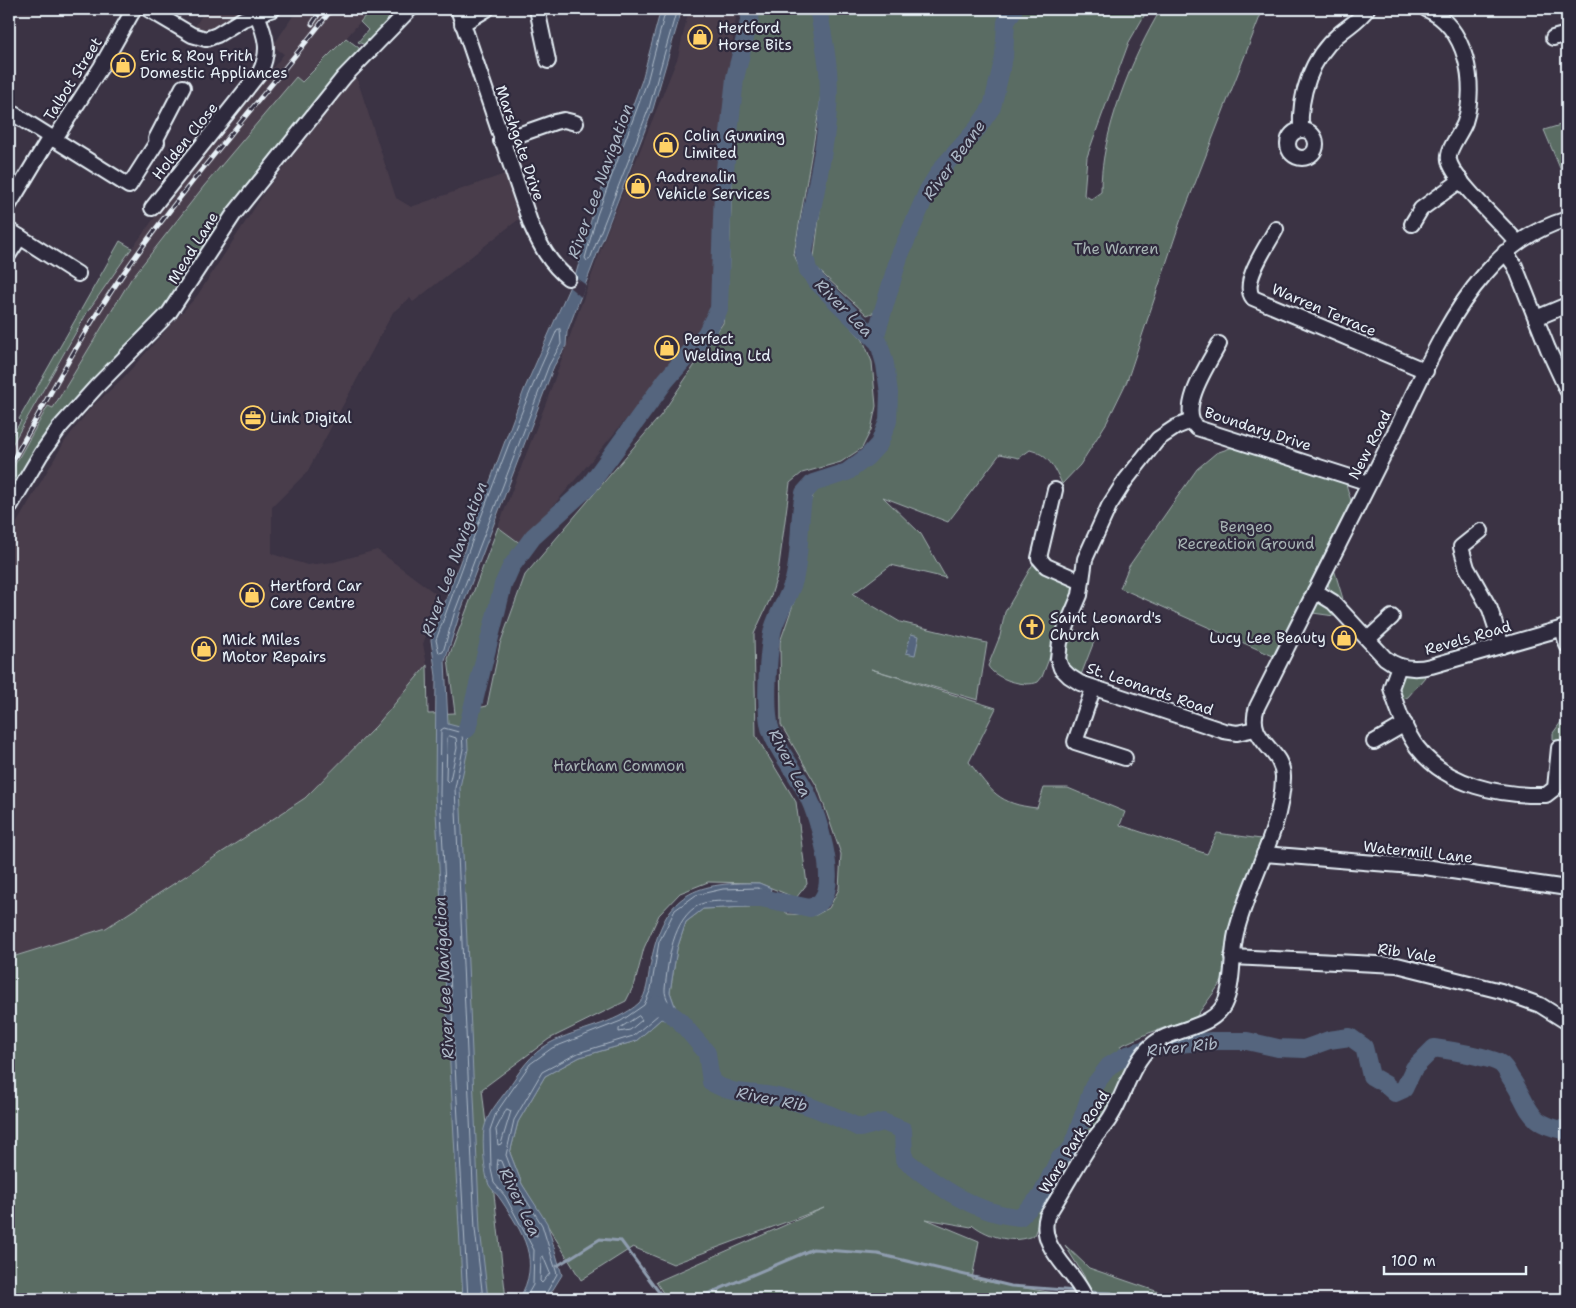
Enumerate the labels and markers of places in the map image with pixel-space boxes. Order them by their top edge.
place label: Hertford Horse Bits [718,18,792,55]
shop icon: Hertford Horse Bits [687,24,713,50]
place label: Eric & Roy Frith Domestic Appliances [140,46,288,83]
shop icon: Eric & Roy Frith Domestic Appliances [110,52,136,78]
place label: Colin Gunning Limited [684,126,785,163]
shop icon: Colin Gunning Limited [653,132,679,158]
place label: Aadrenalin Vehicle Services [656,167,770,204]
shop icon: Aadrenalin Vehicle Services [625,173,651,199]
place label: Perfect Welding Ltd [684,329,771,366]
shop icon: Perfect Welding Ltd [654,335,680,361]
office icon: Link Digital [240,405,266,431]
place label: Link Digital [270,408,352,428]
place label: Hertford Car Care Centre [270,576,362,613]
shop icon: Hertford Car Care Centre [239,582,265,608]
place label: Saint Leonard's Church [1050,608,1162,645]
church icon: Saint Leonard's Church [1019,614,1045,640]
shop icon: Lucy Lee Beauty [1331,625,1357,651]
place label: Lucy Lee Beauty [1209,628,1326,648]
place label: Mick Miles Motor Repairs [222,630,326,667]
shop icon: Mick Miles Motor Repairs [191,636,217,662]

